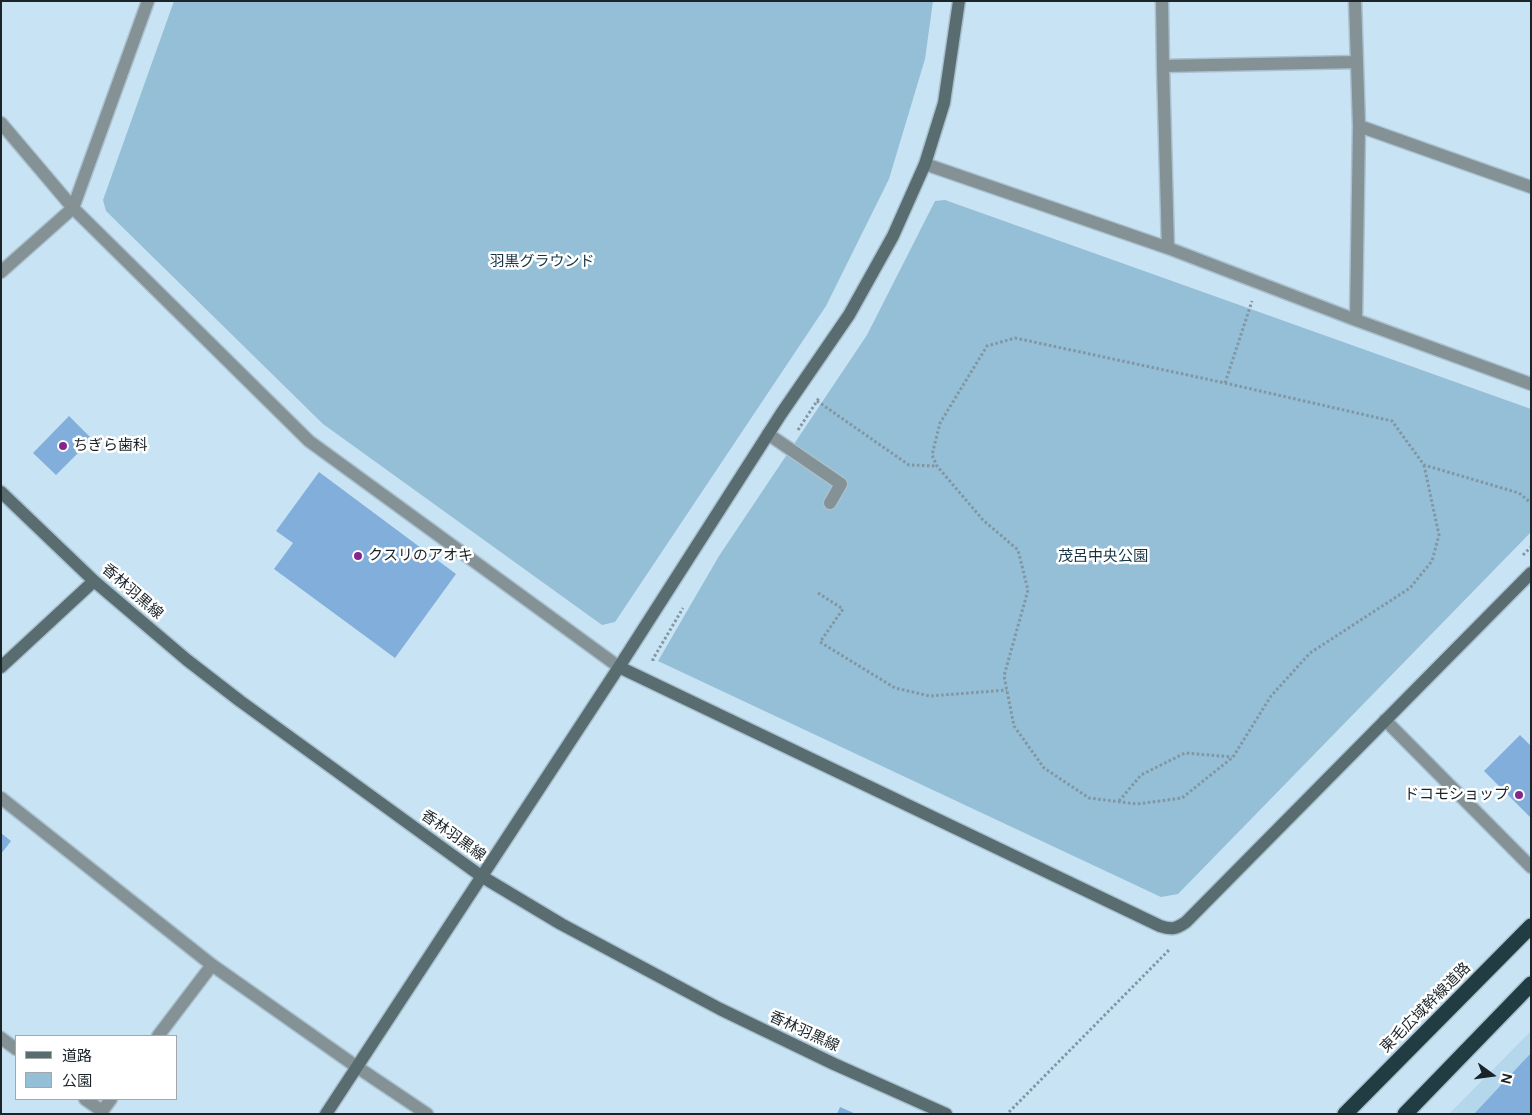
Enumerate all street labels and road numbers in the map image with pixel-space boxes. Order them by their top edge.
street label: 香林羽黒線 [98,561,166,623]
street label: 香林羽黒線 [417,807,489,865]
street label: 東毛広域幹線道路 [1377,959,1475,1057]
street label: 香林羽黒線 [766,1008,842,1056]

